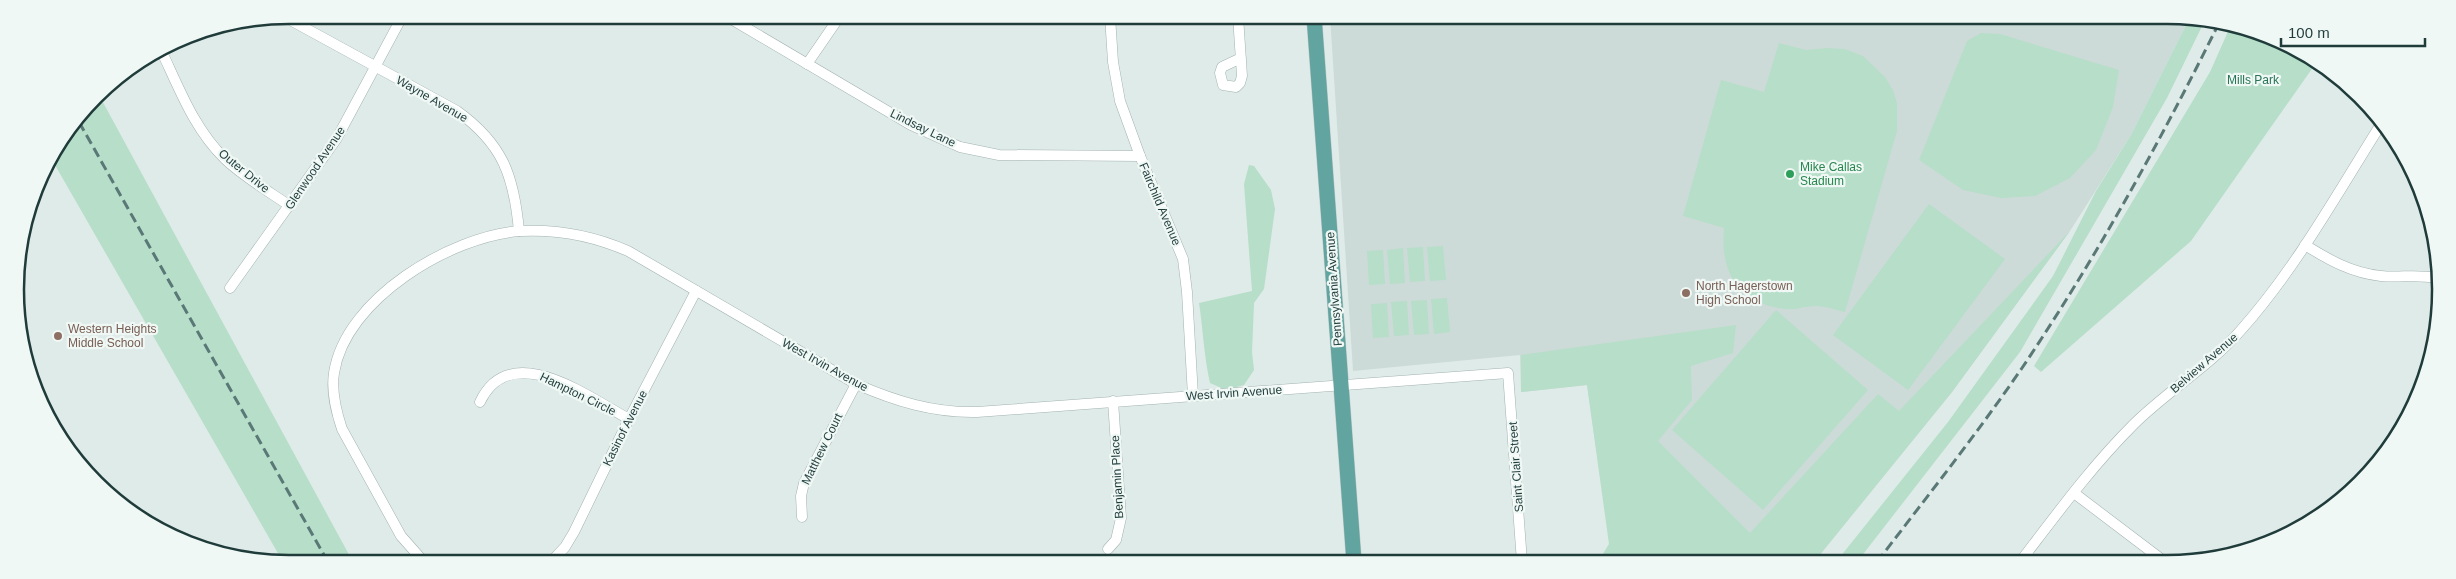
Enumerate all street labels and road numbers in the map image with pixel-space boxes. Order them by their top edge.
street label: Wayne Avenue [394,73,470,125]
street label: Lindsay Lane [888,106,958,150]
street label: Glenwood Avenue [282,124,348,212]
street label: Outer Drive [216,146,272,196]
street label: Fairchild Avenue [1136,161,1184,248]
street label: Pennsylvania Avenue [1323,231,1345,347]
street label: Belview Avenue [2168,330,2241,396]
street label: West Irvin Avenue [780,336,871,395]
street label: Hampton Circle [538,370,619,419]
street label: West Irvin Avenue [1185,383,1283,403]
street label: Kasinof Avenue [600,387,650,468]
street label: Matthew Court [799,410,846,487]
street label: Saint Clair Street [1506,421,1526,513]
street label: Benjamin Place [1108,435,1126,519]

